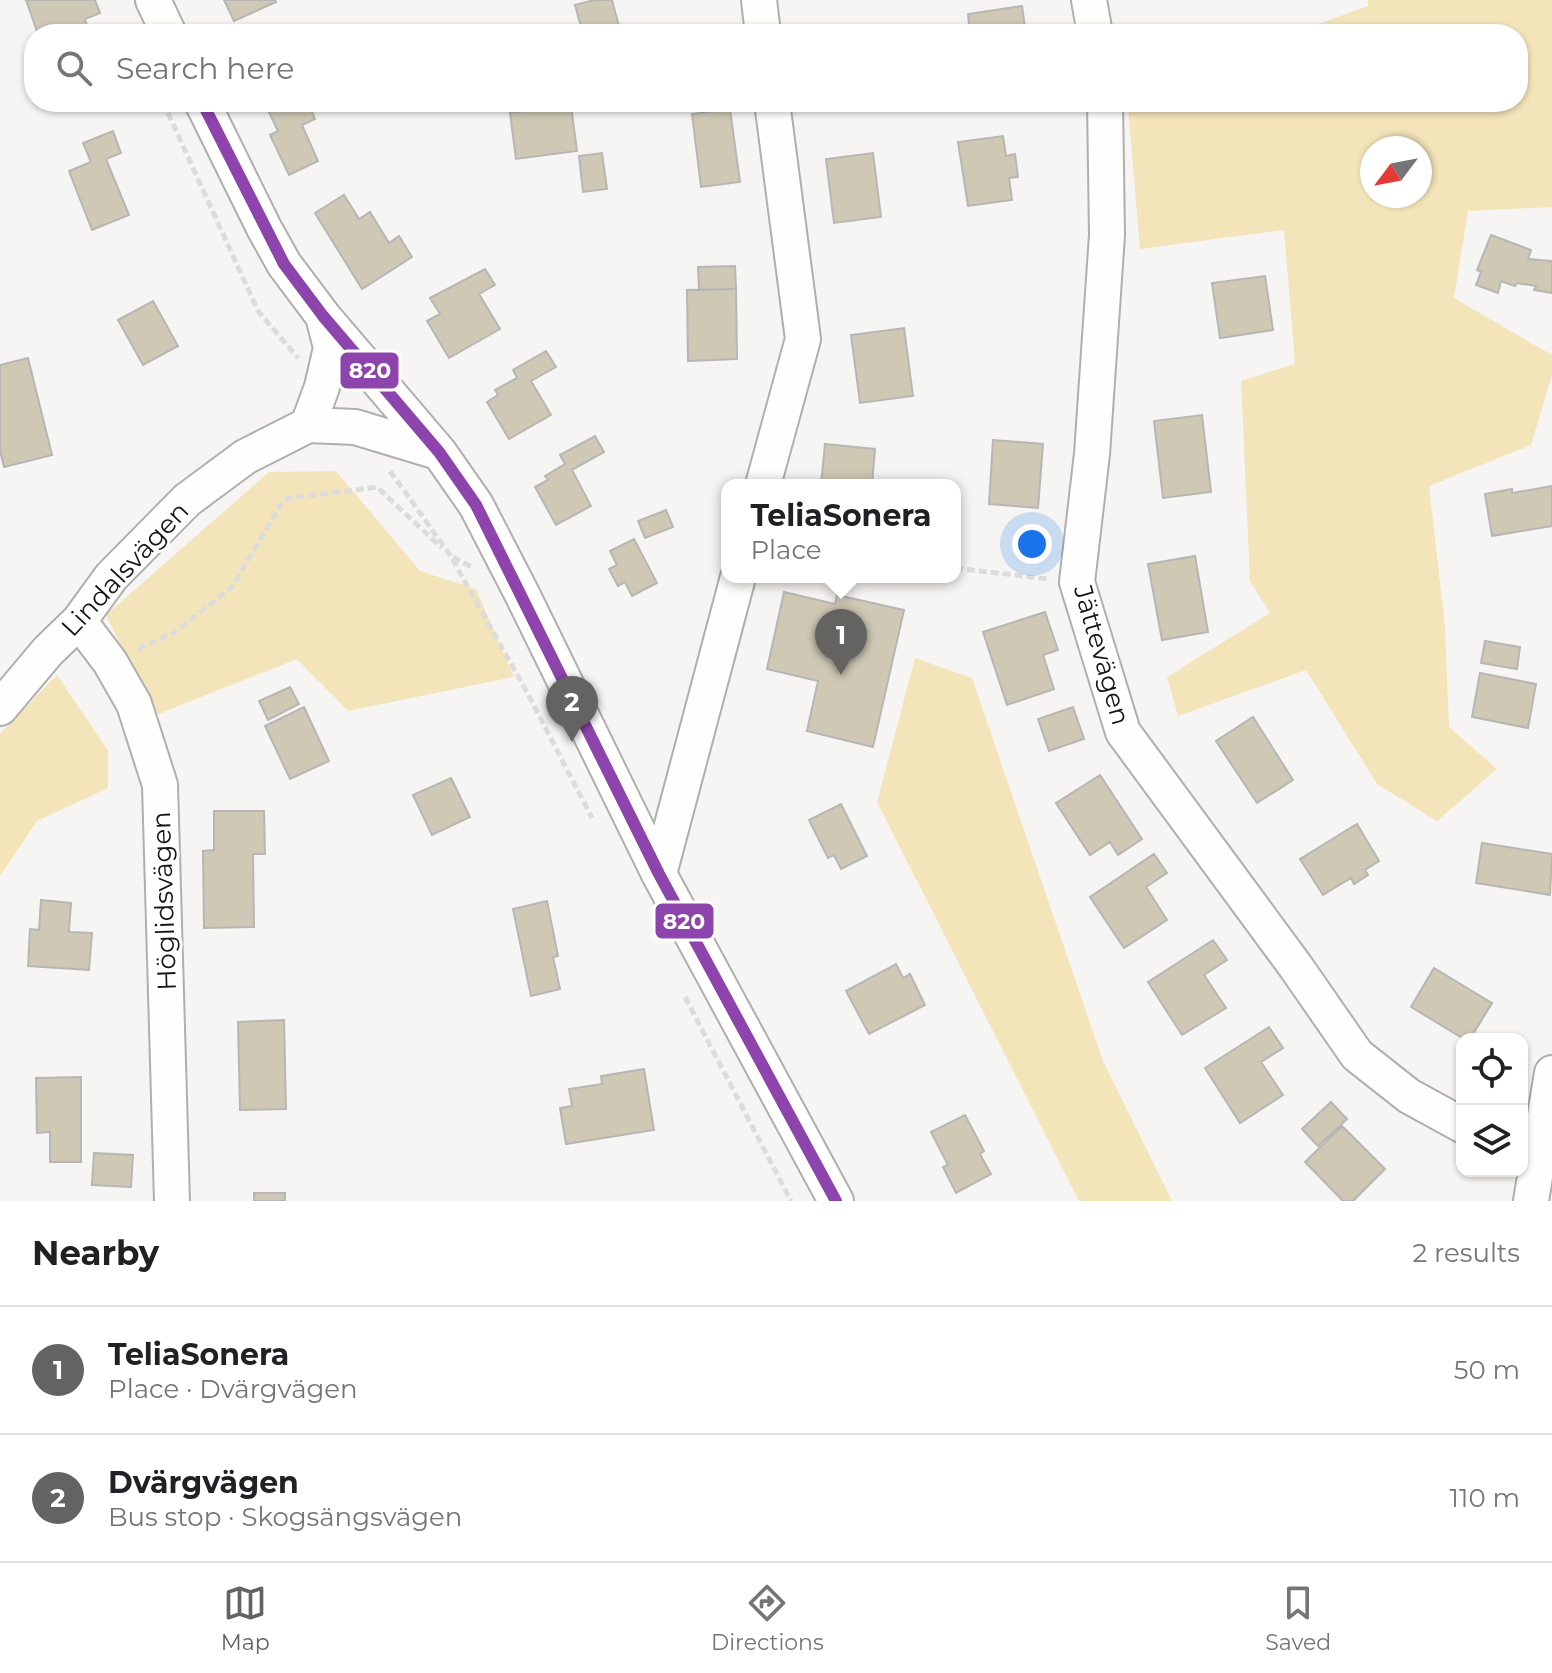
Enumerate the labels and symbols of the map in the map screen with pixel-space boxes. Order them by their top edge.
north arrow [1360,136,1432,208]
line badge: 820 [339,351,400,390]
text: 820 [349,357,391,384]
street label: Lindalsvägen [55,495,195,643]
your location [1012,524,1052,564]
street label: Jättevägen [1066,580,1137,729]
pin: 1 [815,609,867,675]
pin: 2 [546,676,598,742]
street label: Höglidsvägen [145,811,183,991]
line badge: 820 [654,902,715,940]
text: 820 [663,908,705,935]

